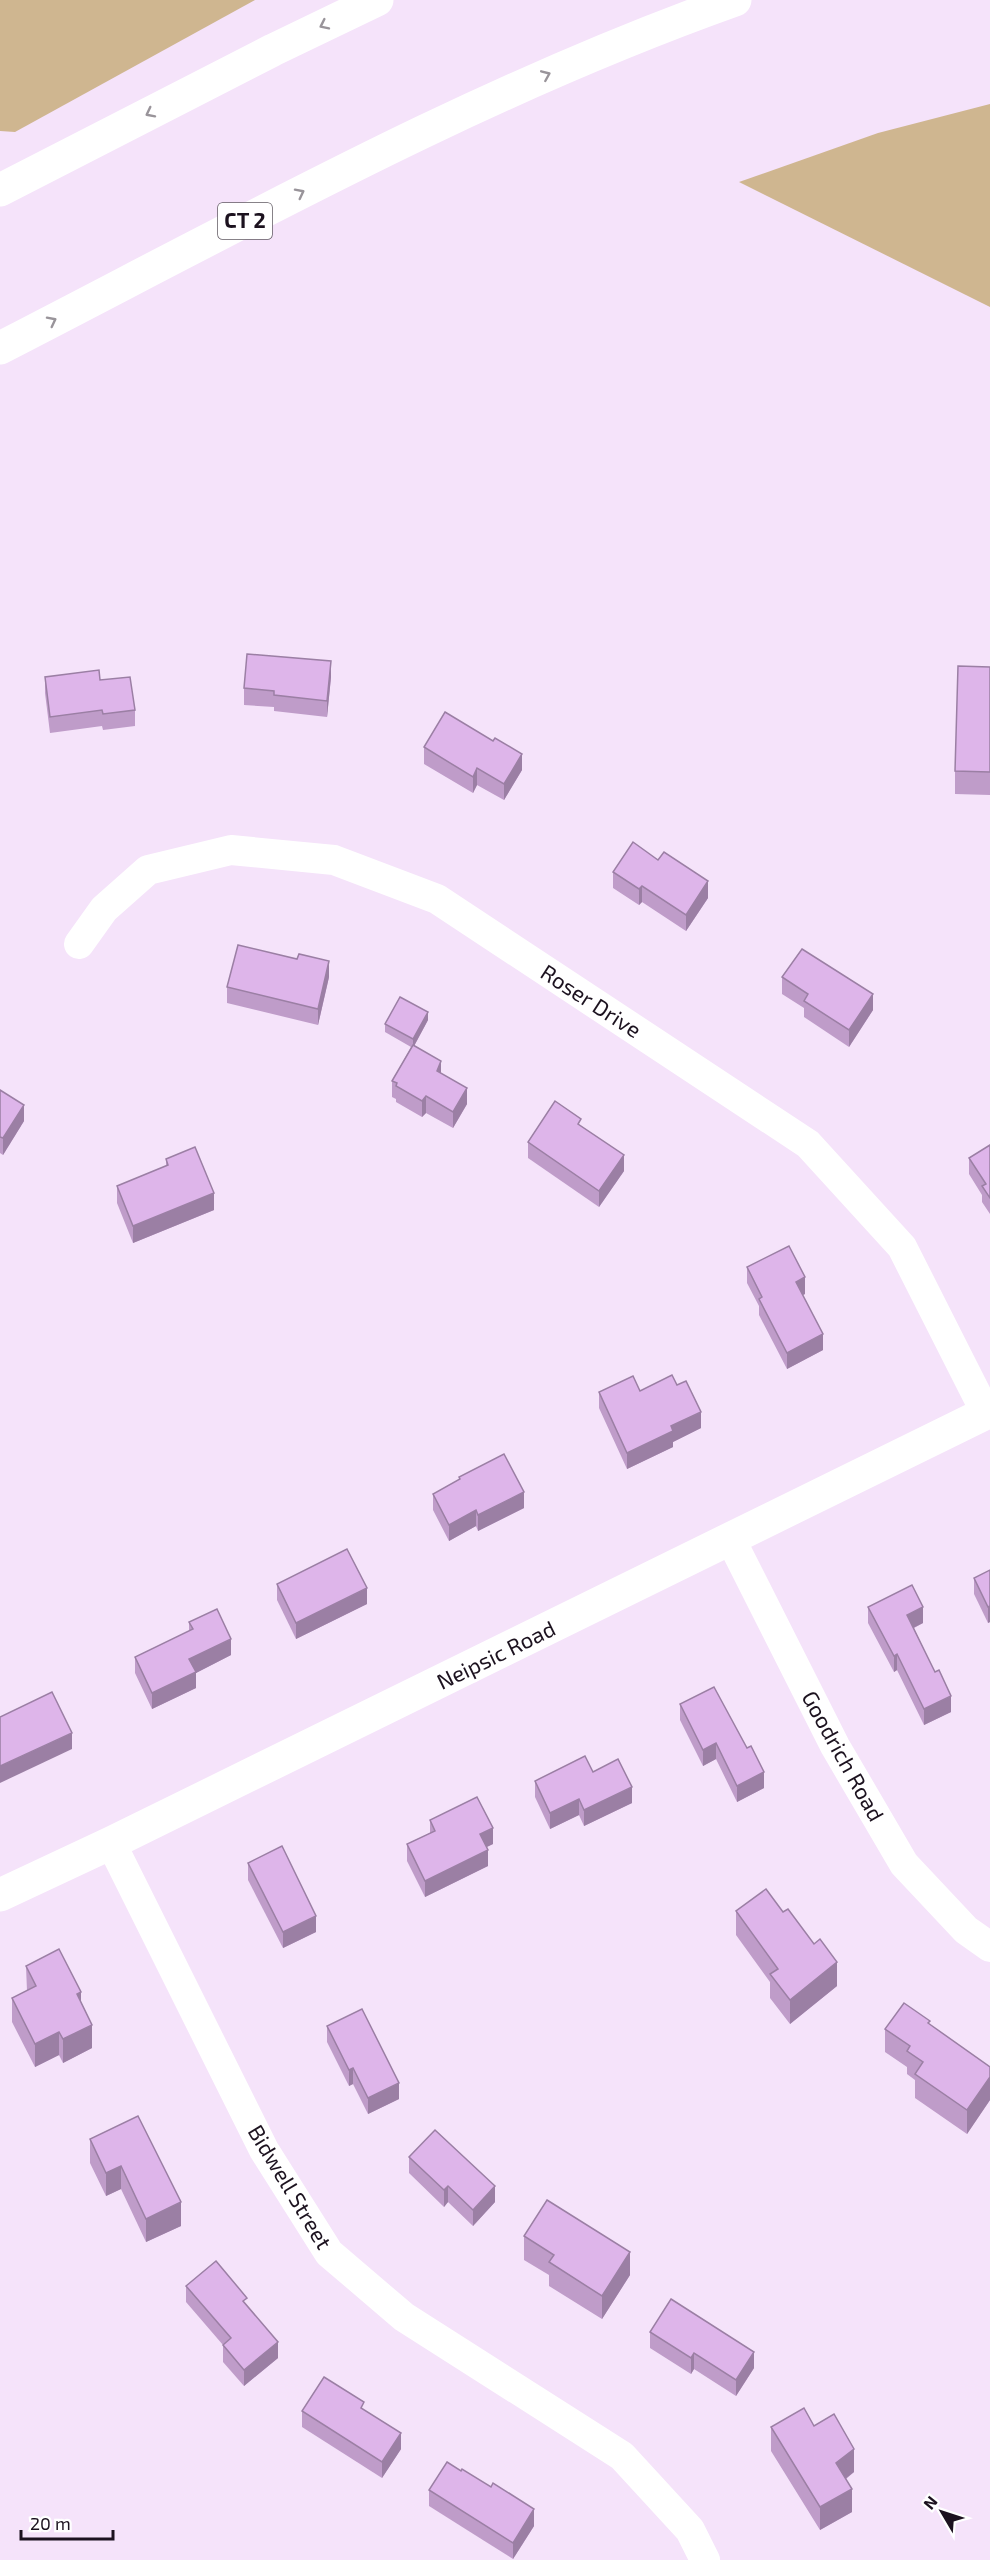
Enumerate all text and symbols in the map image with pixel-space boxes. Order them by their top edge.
one-way arrow [320,18,331,29]
one-way arrow [540,70,551,82]
one-way arrow [145,105,156,117]
one-way arrow [293,189,304,200]
road number: CT 2 [218,203,272,239]
one-way arrow [46,317,57,329]
street label: Roser Drive [536,958,647,1042]
street label: Neipsic Road [432,1614,559,1694]
street label: Goodrich Road [797,1686,890,1825]
street label: Bidwell Street [244,2120,338,2253]
north arrow [912,2482,972,2542]
text: N [919,2492,941,2513]
scale bar [21,2503,112,2541]
text: 20 m [30,2512,71,2534]

